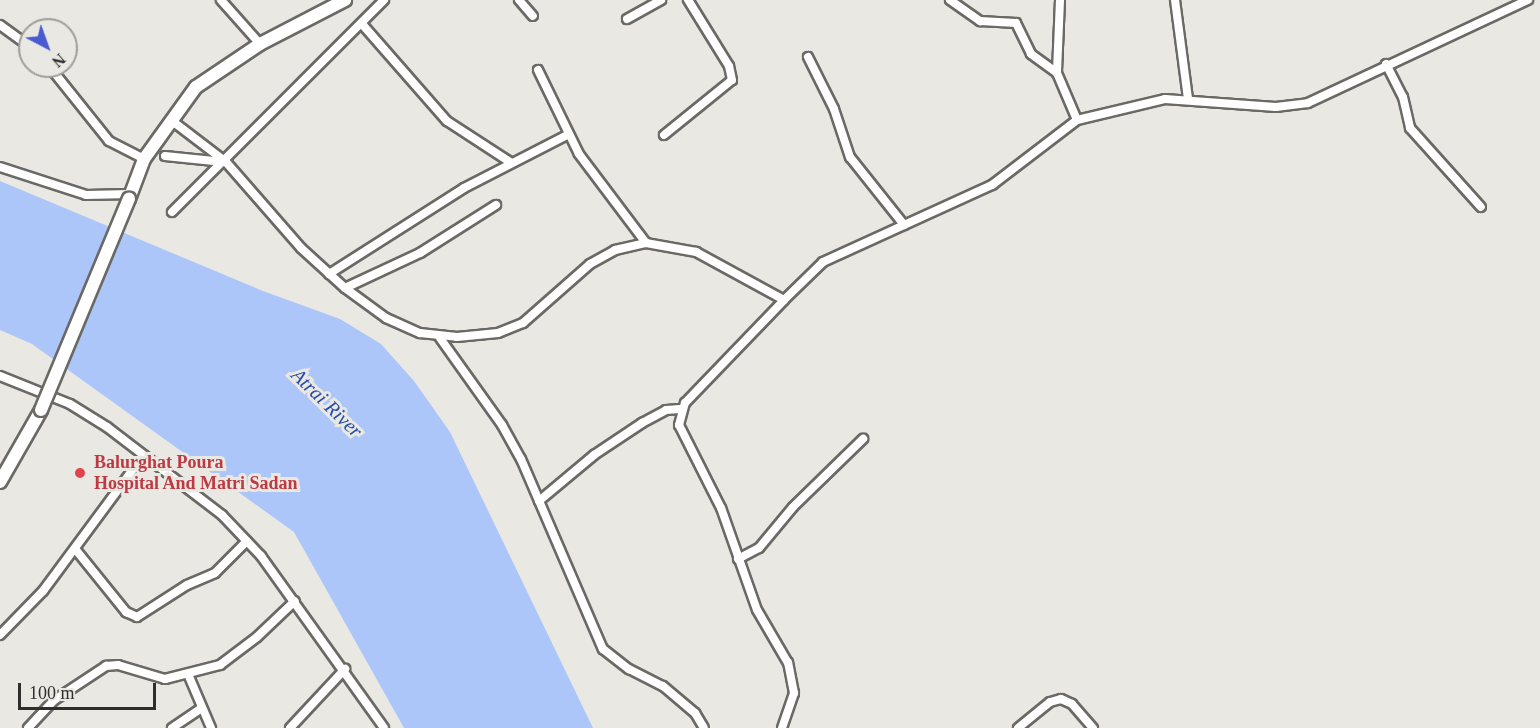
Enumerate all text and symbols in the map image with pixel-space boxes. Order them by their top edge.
north arrow [18,18,78,78]
text: N [49,50,69,71]
water label: Atrai River [287,363,367,443]
place label: Balurghat Poura Hospital And Matri Sadan [94,452,299,494]
marker: Balurghat Poura Hospital And Matri Sadan [71,464,89,482]
scale bar [21,671,159,709]
text: 100 m [29,683,75,703]

